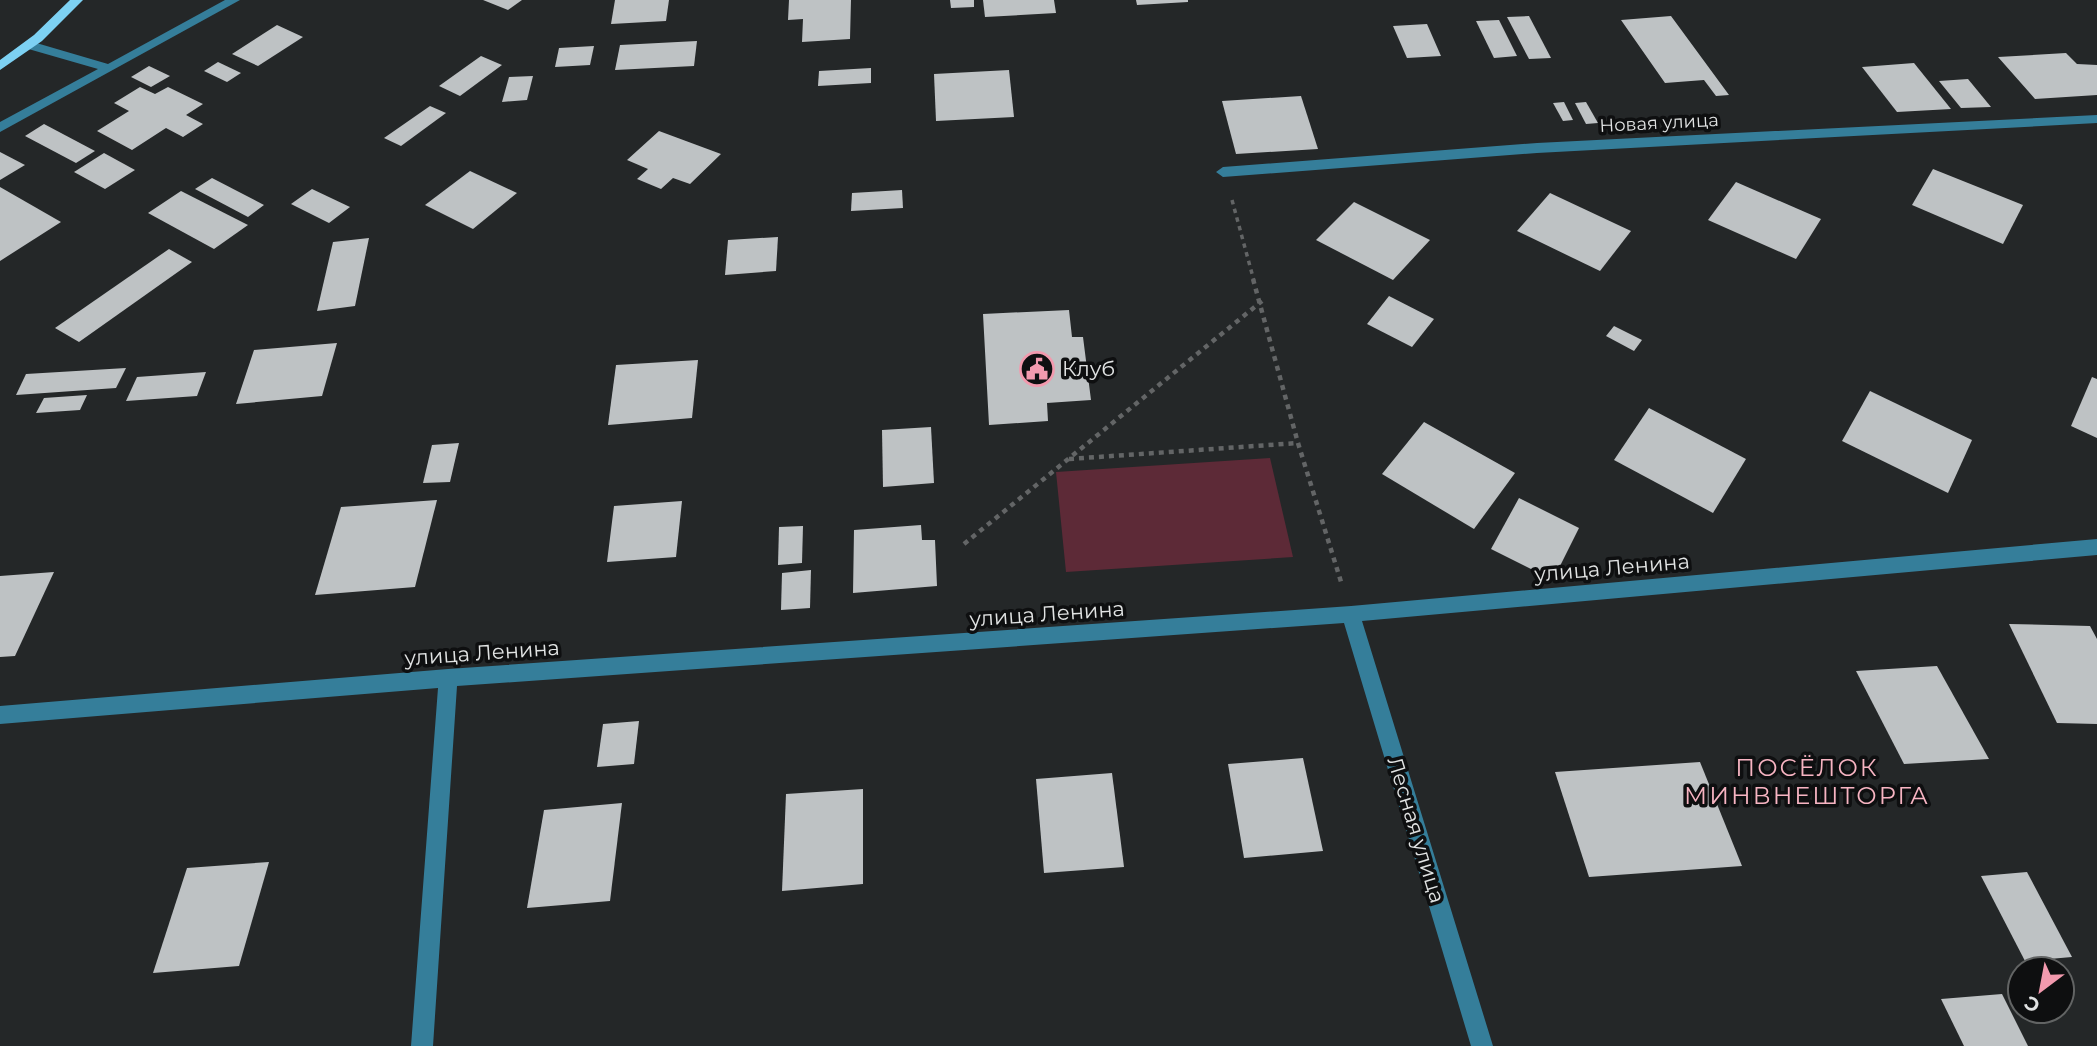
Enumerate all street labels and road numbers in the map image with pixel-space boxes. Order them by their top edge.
street label: Новая улица [1599,109,1719,137]
street label: улица Ленина [1532,548,1691,587]
street label: улица Ленина [967,596,1125,631]
street label: улица Ленина [402,635,560,670]
street label: Лесная улица [1382,754,1451,906]

